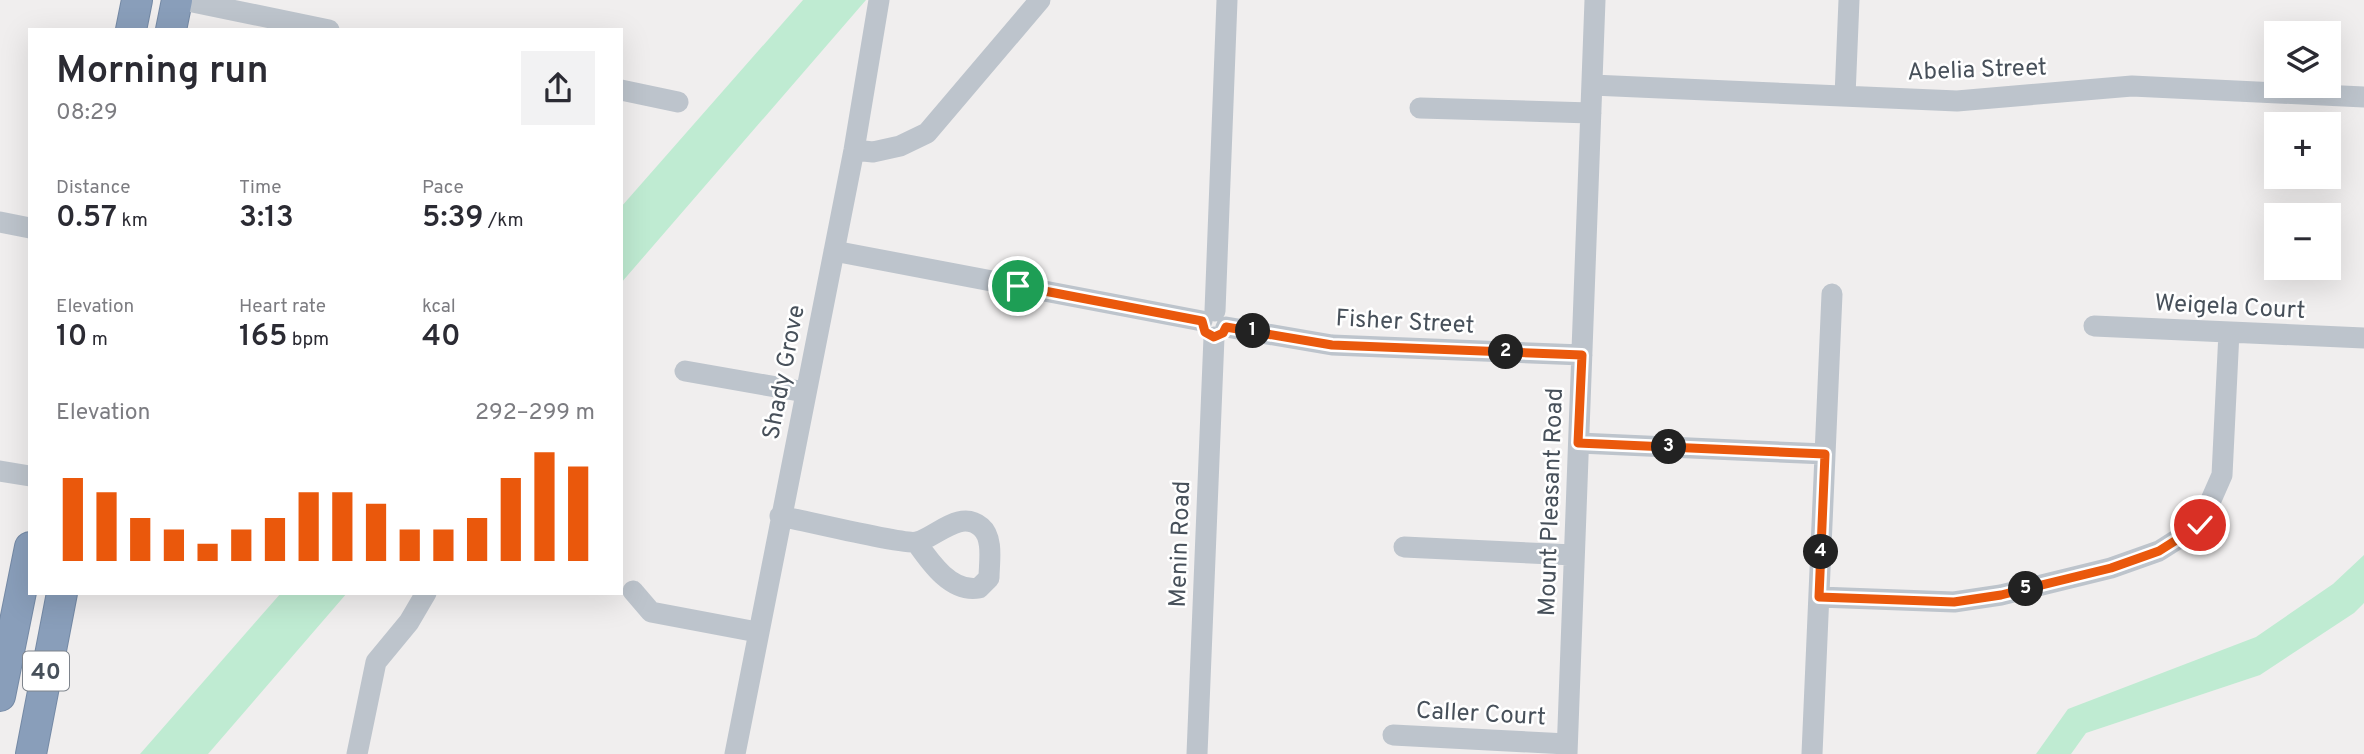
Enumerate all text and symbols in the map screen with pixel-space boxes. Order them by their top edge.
map controls [2264,21,2341,280]
button: layers [2264,21,2341,98]
text: Morning run [56,48,269,97]
button: share [521,51,595,125]
street label: Abelia Street [1907,54,2047,88]
text: 08:29 [56,99,118,128]
button: + [2264,112,2341,189]
text: Distance [56,176,131,200]
text: Time [239,176,282,200]
text: Pace [422,176,464,200]
text: 0.57 [56,200,117,237]
text: 3:13 [239,200,294,237]
text: 5:39 [422,200,484,237]
button: − [2264,203,2341,280]
text: km [117,209,148,233]
text: /km [484,209,524,233]
pin [988,256,1048,316]
icon: arrive [999,267,1037,305]
street label: Weigela Court [2154,289,2306,327]
text: Elevation [56,295,134,319]
text: Heart rate [239,295,326,319]
text: kcal [422,295,456,319]
street label: Shady Grove [757,303,813,442]
street label: Fisher Street [1335,304,1475,342]
pin: 1 [1236,314,1270,348]
text: 1 [1249,318,1256,342]
text: 10 [56,319,87,356]
text: 165 [239,319,287,356]
text: 40 [422,319,461,356]
text: m [87,328,108,352]
text: bpm [287,328,329,352]
pin: 2 [1488,334,1524,370]
text: 2 [1500,339,1511,363]
street label: Mount Pleasant Road [1533,387,1571,617]
text: Elevation [56,399,151,428]
text: 292–299 m [475,399,595,428]
pin: 3 [1652,430,1686,464]
text: 3 [1663,434,1674,458]
street label: Menin Road [1164,480,1198,608]
pin [2170,495,2230,555]
icon: check [2181,506,2219,544]
pin: 4 [1804,534,1839,570]
text: 4 [1814,539,1827,563]
pin: 5 [2008,572,2044,606]
text: 5 [2020,576,2031,600]
road number: 40 [23,652,69,691]
street label: Caller Court [1415,697,1547,733]

